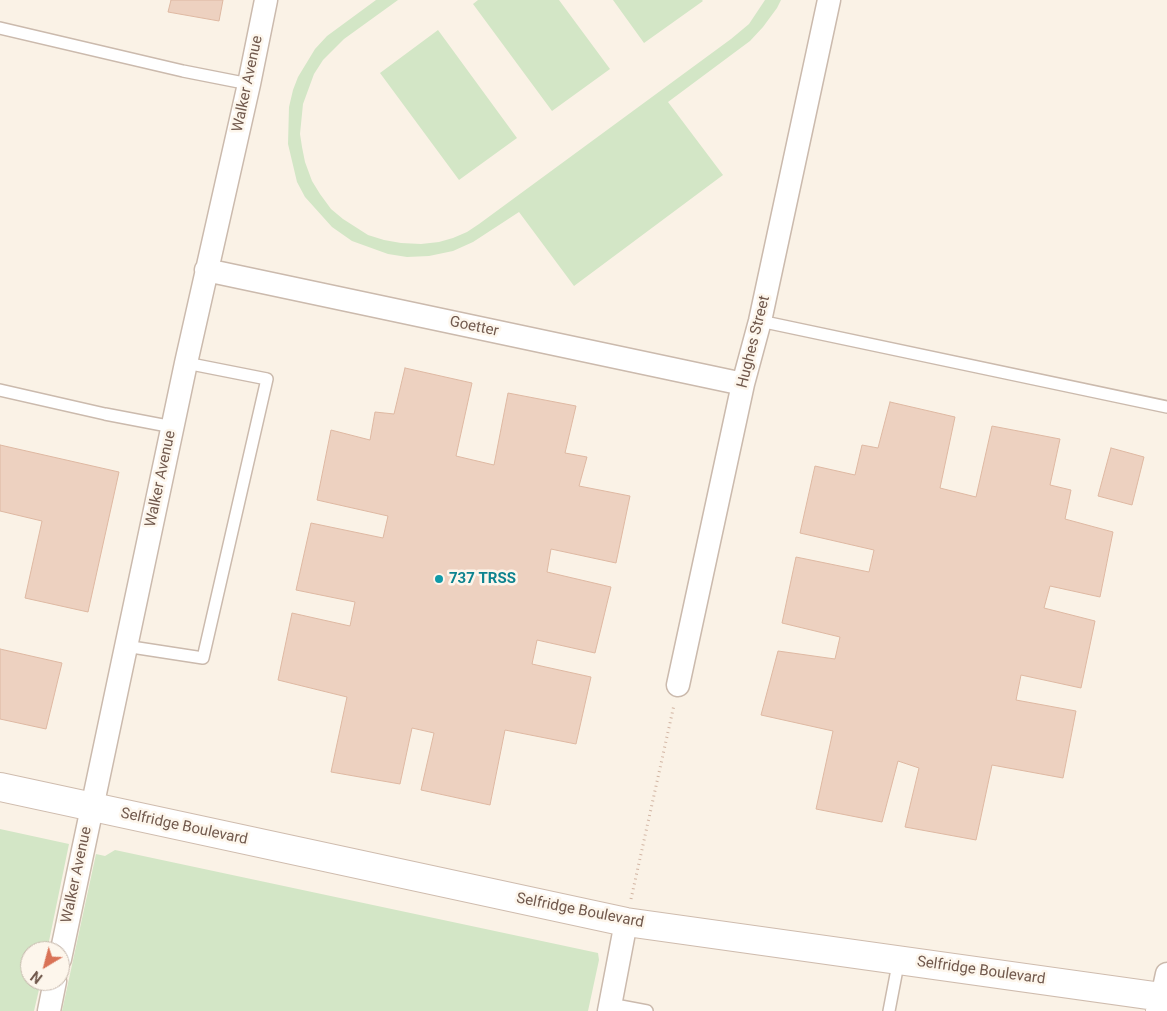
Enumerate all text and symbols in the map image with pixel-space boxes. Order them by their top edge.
street label: Walker Avenue [229,34,267,134]
street label: Hughes Street [734,294,774,390]
street label: Goetter [448,313,500,341]
street label: Walker Avenue [142,429,180,529]
place label: 737 TRSS [449,570,516,588]
marker: 737 TRSS [433,573,445,585]
street label: Selfridge Boulevard [119,805,249,849]
street label: Walker Avenue [58,825,96,925]
street label: Selfridge Boulevard [515,890,645,932]
north arrow [20,941,70,991]
street label: Selfridge Boulevard [916,953,1046,989]
text: N [28,968,45,987]

